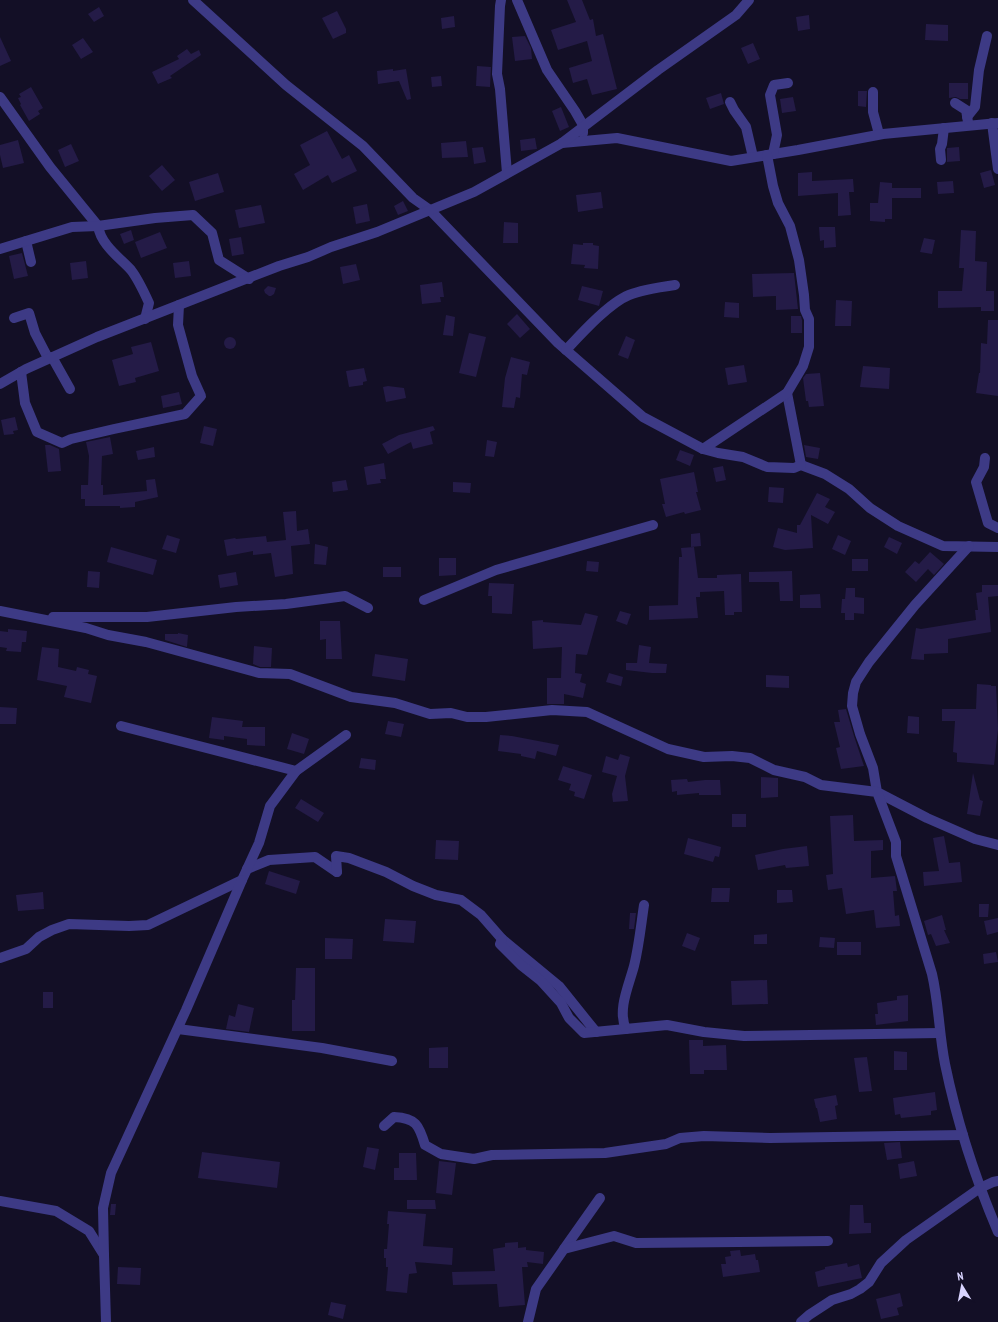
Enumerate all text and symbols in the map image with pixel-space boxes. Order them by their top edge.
north arrow [942,1266,982,1306]
text: N [956,1269,964,1284]

